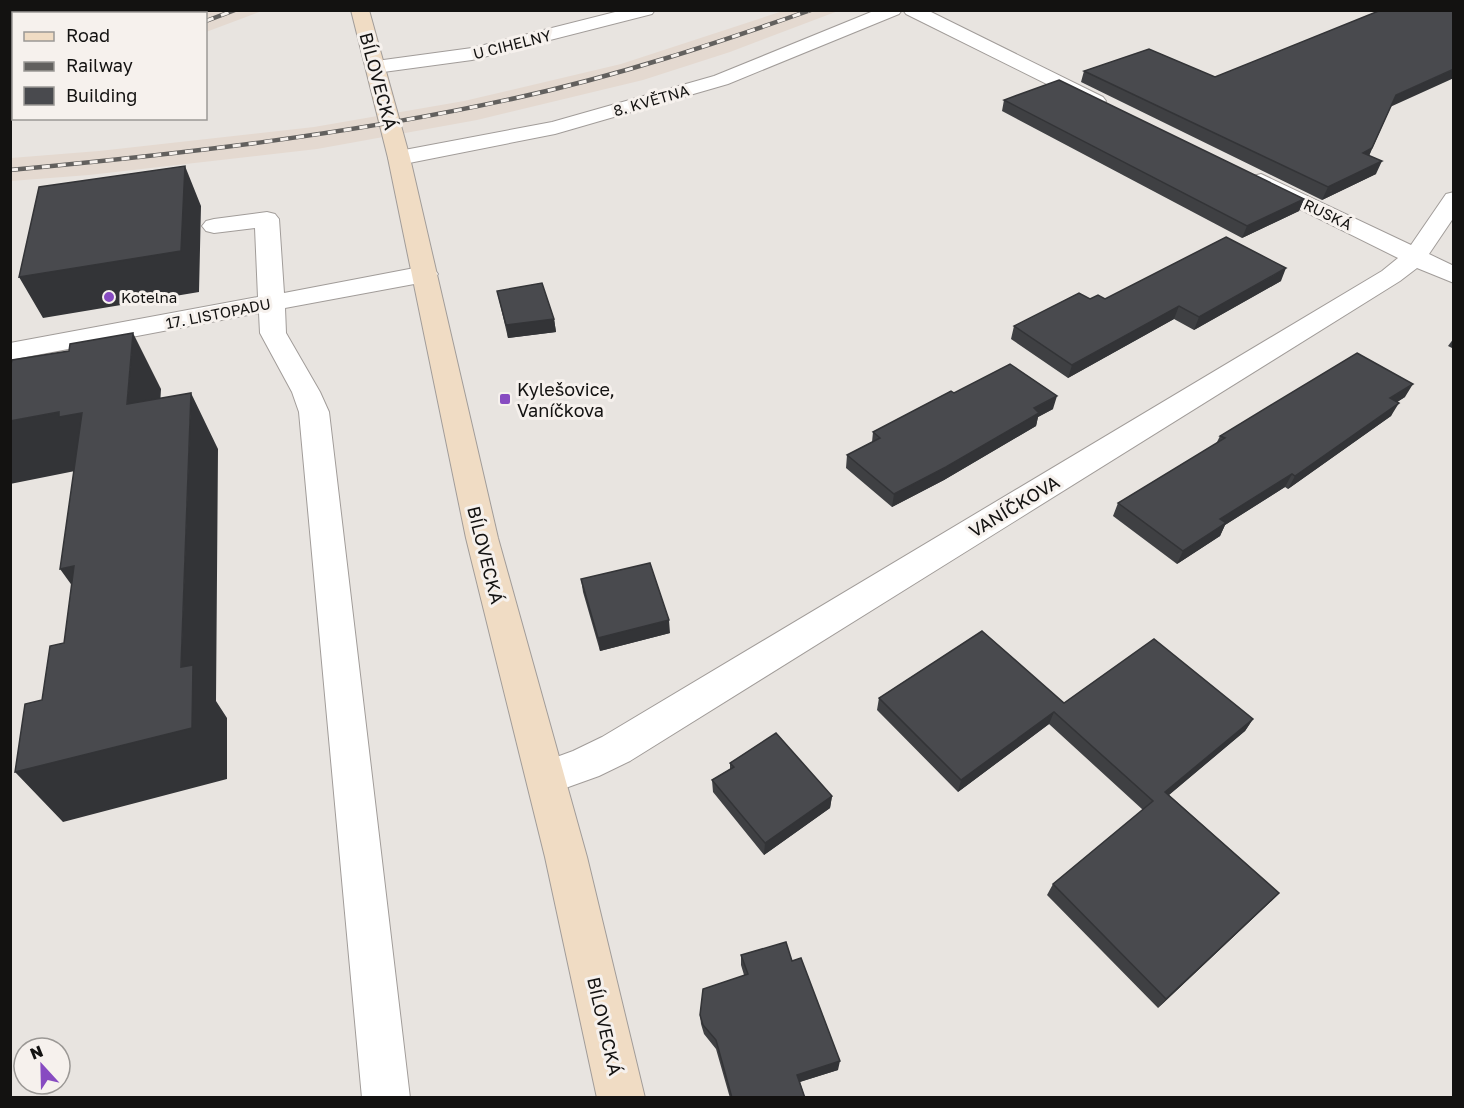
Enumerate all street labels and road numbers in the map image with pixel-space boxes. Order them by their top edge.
street label: U CIHELNY [471,26,553,62]
street label: BÍLOVECKÁ [355,30,403,132]
street label: 8. KVĚTNA [611,81,691,119]
street label: RUSKÁ [1301,195,1355,233]
street label: 17. LISTOPADU [164,294,272,332]
street label: VANÍČKOVA [965,470,1063,542]
street label: BÍLOVECKÁ [463,504,509,606]
street label: BÍLOVECKÁ [583,975,627,1077]

